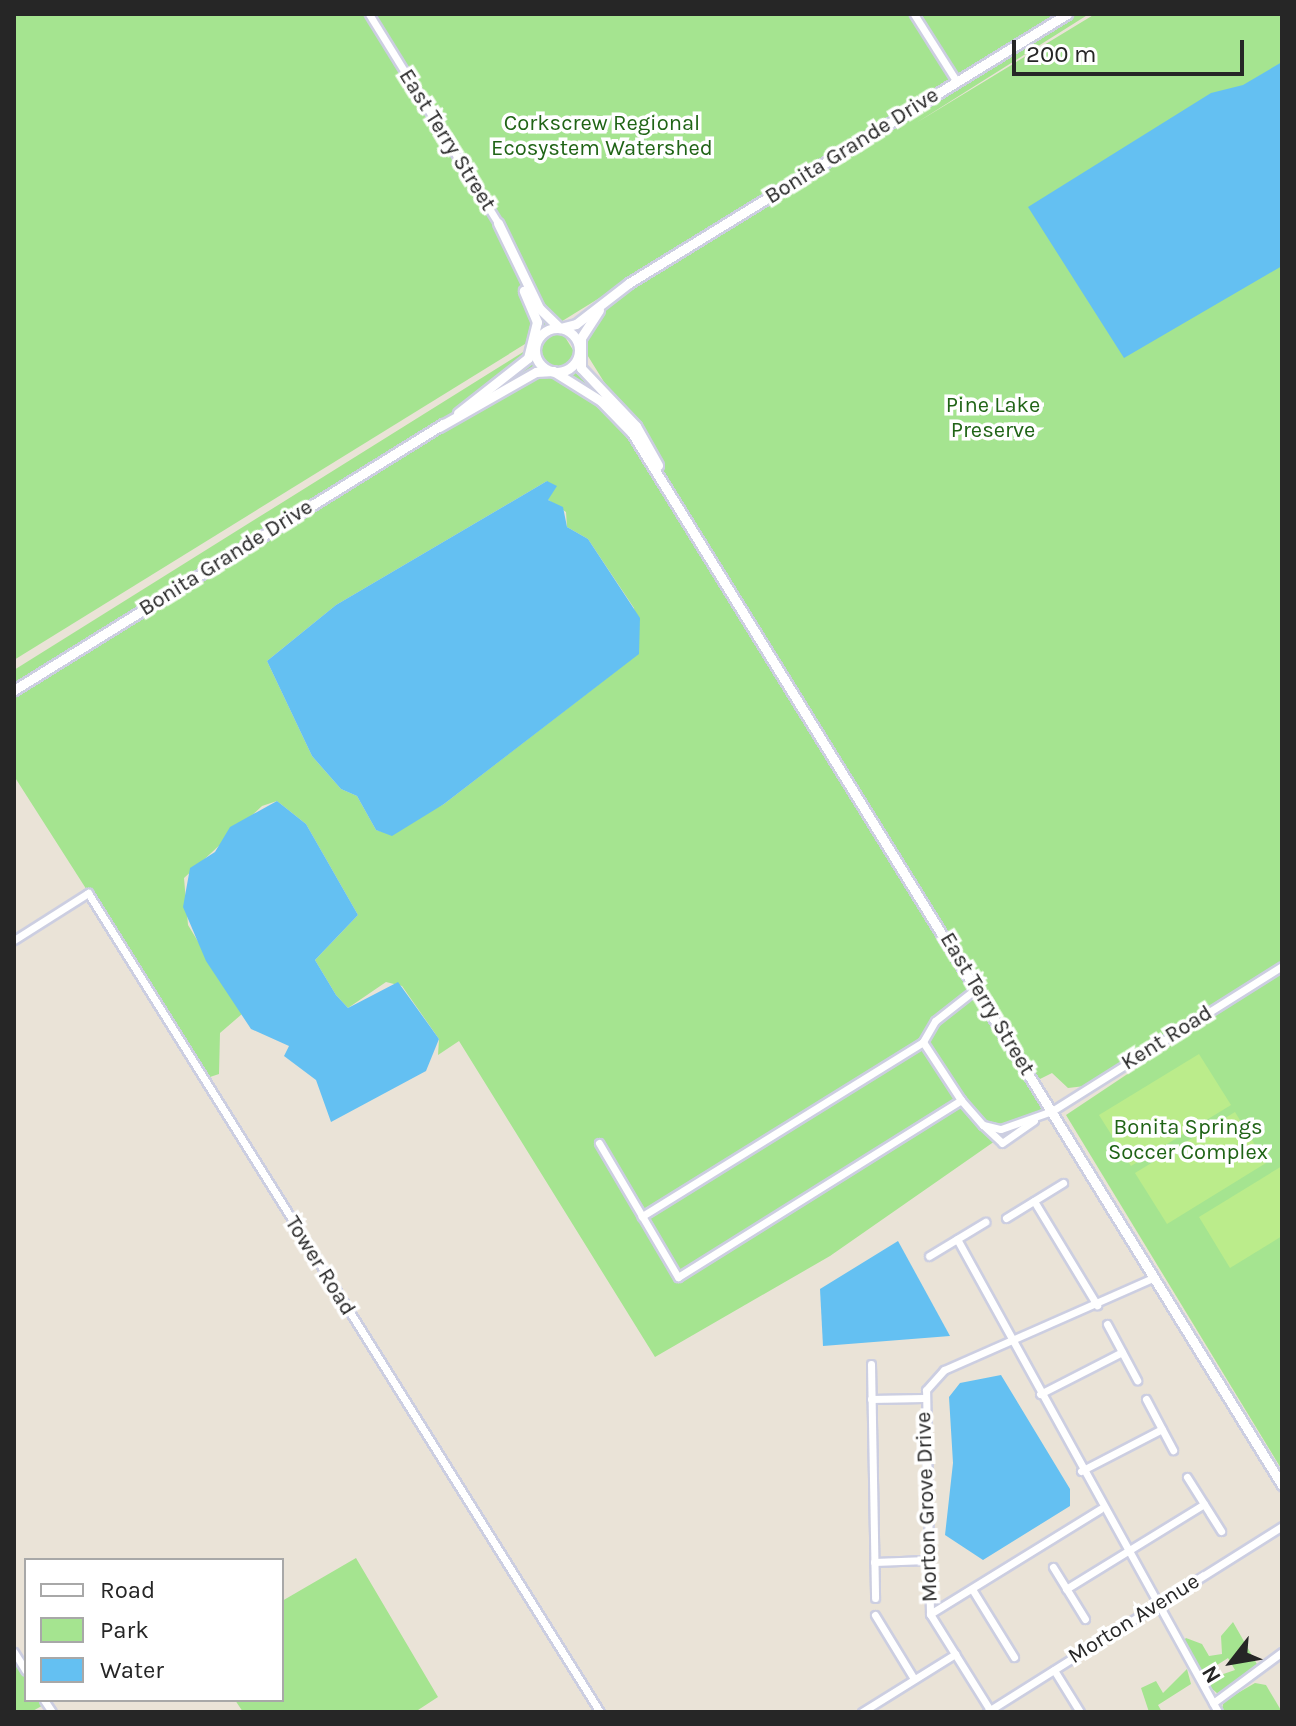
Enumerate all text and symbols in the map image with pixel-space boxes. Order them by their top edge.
scale bar [1016,24,1248,74]
text: 200 m [1026,40,1097,68]
street label: East Terry Street [393,64,501,216]
street label: Bonita Grande Drive [760,82,944,210]
park label: Corkscrew Regional Ecosystem Watershed [491,110,713,162]
park label: Pine Lake Preserve [946,392,1040,444]
street label: Bonita Grande Drive [134,494,318,622]
street label: East Terry Street [934,928,1040,1080]
street label: Kent Road [1117,1000,1217,1076]
park label: Bonita Springs Soccer Complex [1108,1114,1268,1166]
street label: Tower Road [279,1211,361,1321]
street label: Morton Grove Drive [910,1411,944,1603]
legend [24,1558,284,1702]
street label: Morton Avenue [1063,1568,1205,1670]
text: Road [100,1576,155,1604]
text: Park [100,1616,149,1644]
north arrow [1192,1622,1272,1702]
text: Water [100,1656,164,1684]
text: N [1196,1661,1227,1688]

